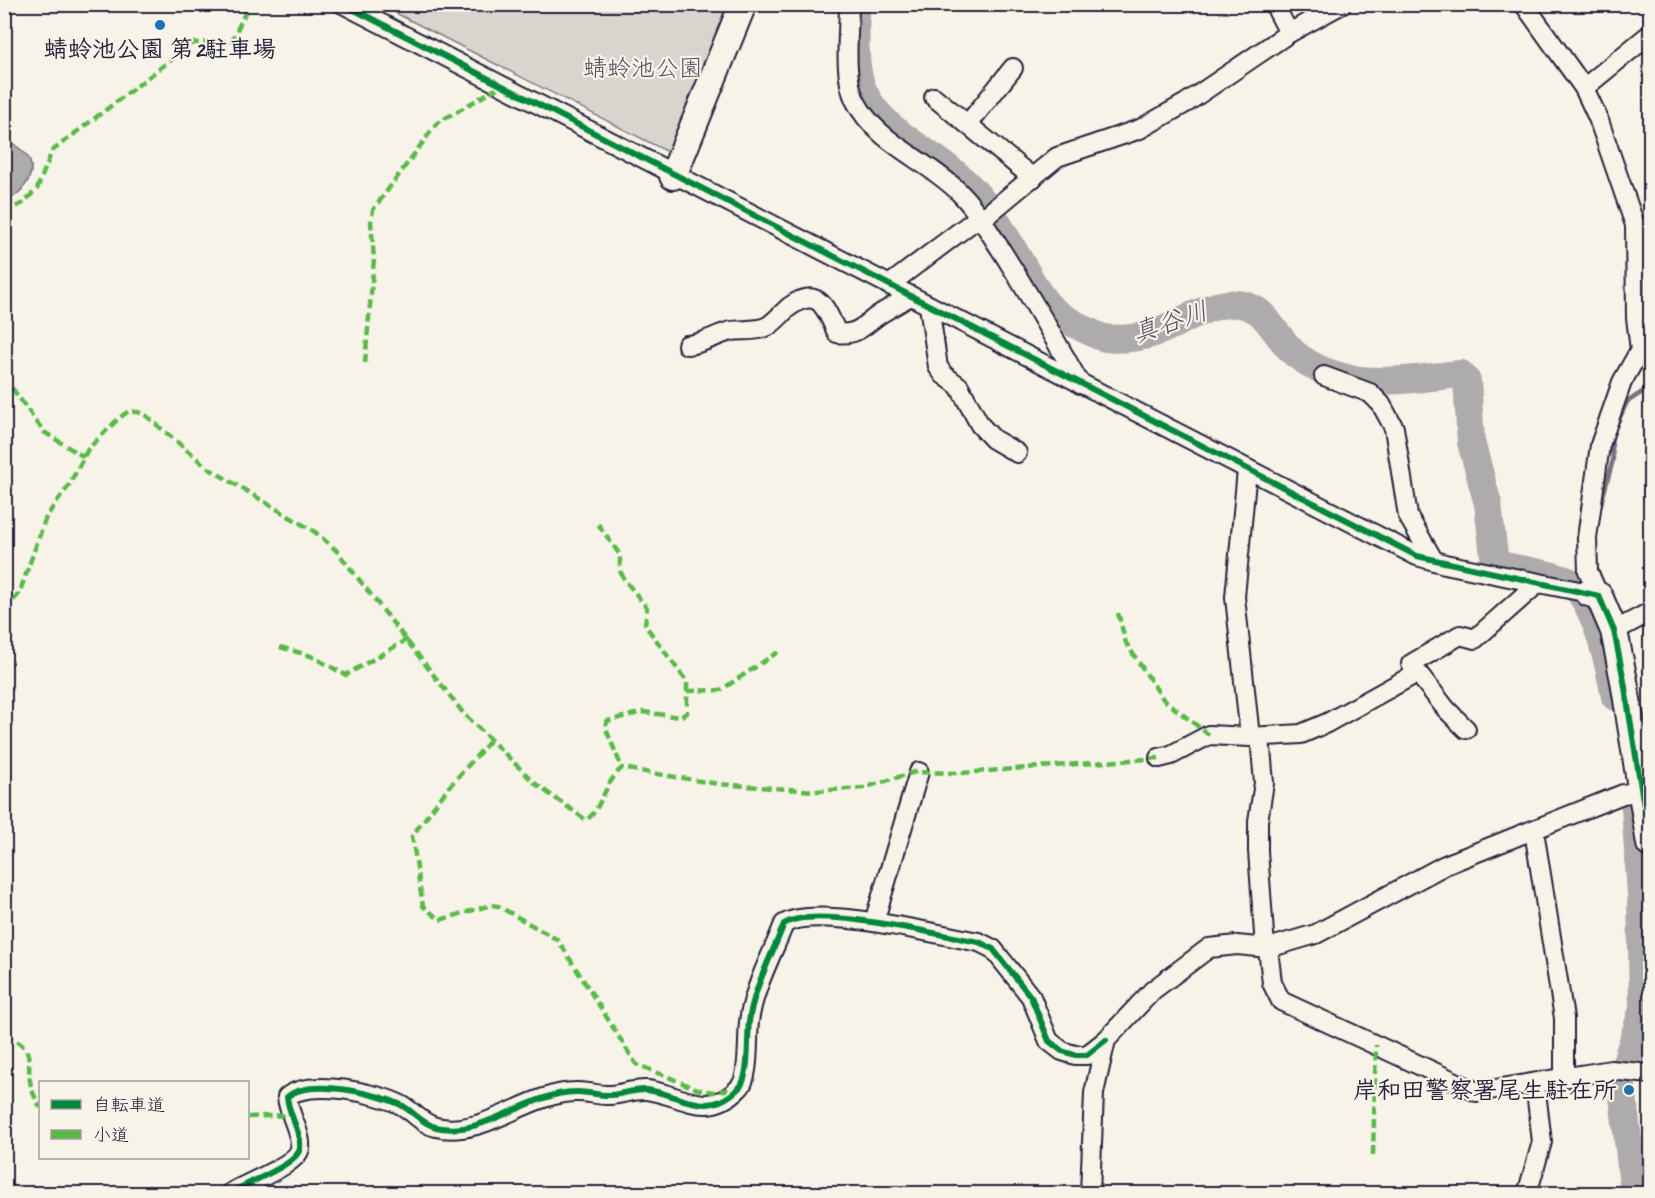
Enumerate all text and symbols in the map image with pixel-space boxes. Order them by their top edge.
marker: 蜻蛉池公園 第2駐車場 [153,18,167,32]
place label: 蜻蛉池公園 第2駐車場 [44,34,276,64]
park label: 蜻蛉池公園 [583,53,703,83]
water label: 真谷川 [1128,294,1212,350]
place label: 岸和田警察署尾生駐在所 [1353,1075,1617,1105]
legend [39,1081,249,1159]
marker: 岸和田警察署尾生駐在所 [1622,1083,1636,1097]
text: 自転車道 [93,1094,165,1116]
text: 小道 [93,1124,129,1146]

